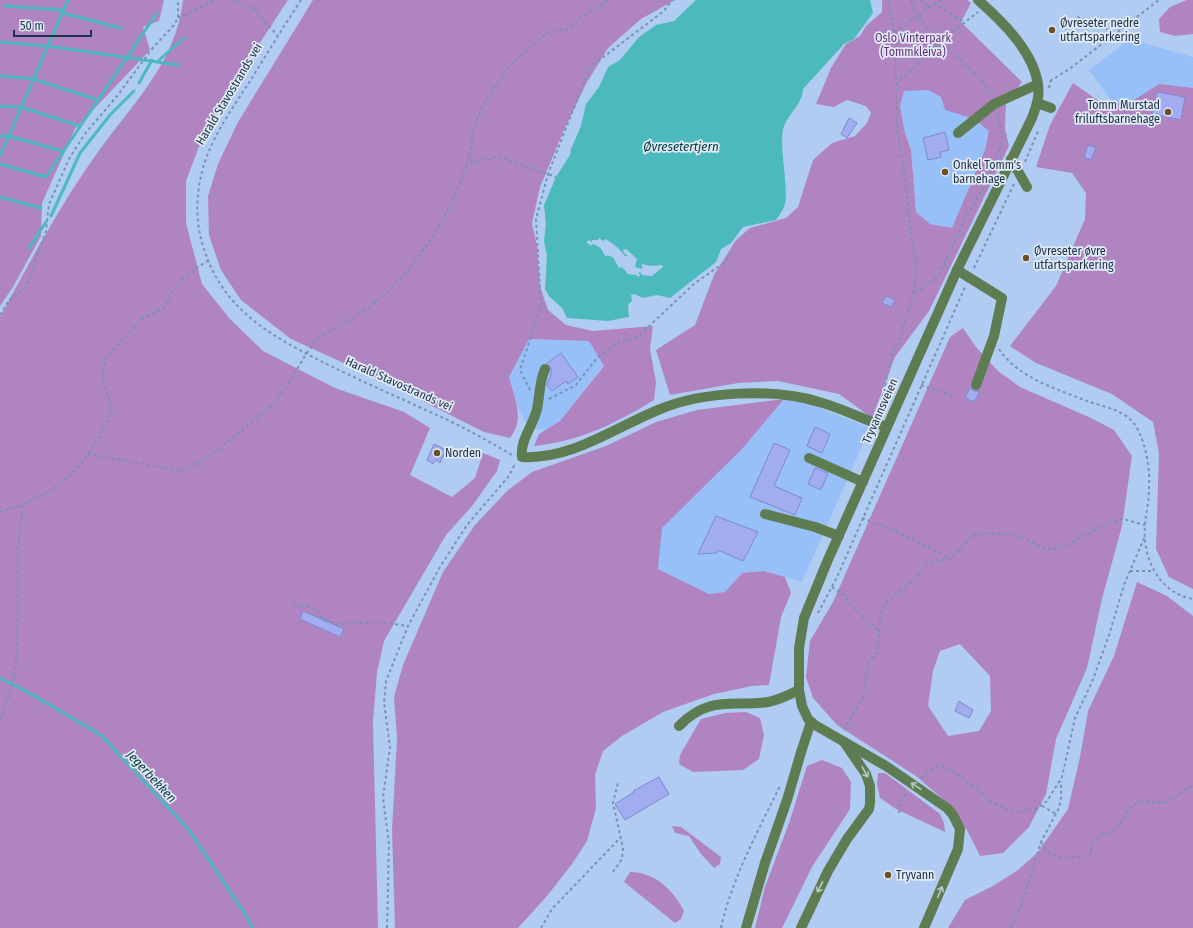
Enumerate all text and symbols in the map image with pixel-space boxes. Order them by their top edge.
scale bar [14,12,91,38]
place label: Øvreseter nedre utfartsparkering [1060,16,1140,44]
text: 50 m [20,19,44,33]
marker: Øvreseter nedre utfartsparkering [1047,25,1057,35]
park label: Oslo Vinterpark (Tommkleiva) [875,31,951,59]
street label: Harald Stavostrands vei [193,41,265,147]
place label: Tomm Murstad friluftsbarnehage [1075,98,1160,126]
marker: Tomm Murstad friluftsbarnehage [1163,107,1173,117]
water label: Øvresetertjern [643,139,719,154]
place label: Onkel Tomm's barnehage [953,158,1021,186]
marker: Onkel Tomm's barnehage [940,167,950,177]
place label: Øvreseter øvre utfartsparkering [1034,244,1114,272]
marker: Øvreseter øvre utfartsparkering [1021,253,1031,263]
street label: Harald Stavostrands vei [343,354,455,414]
street label: Tryvannsveien [859,376,901,446]
place label: Norden [445,446,481,460]
marker: Norden [432,448,442,458]
water label: Jegerbekken [123,746,180,806]
one-way arrow [861,766,869,778]
one-way arrow [910,782,921,790]
place label: Tryvann [896,868,934,882]
marker: Tryvann [883,870,893,880]
one-way arrow [816,880,823,892]
one-way arrow [937,887,944,899]

